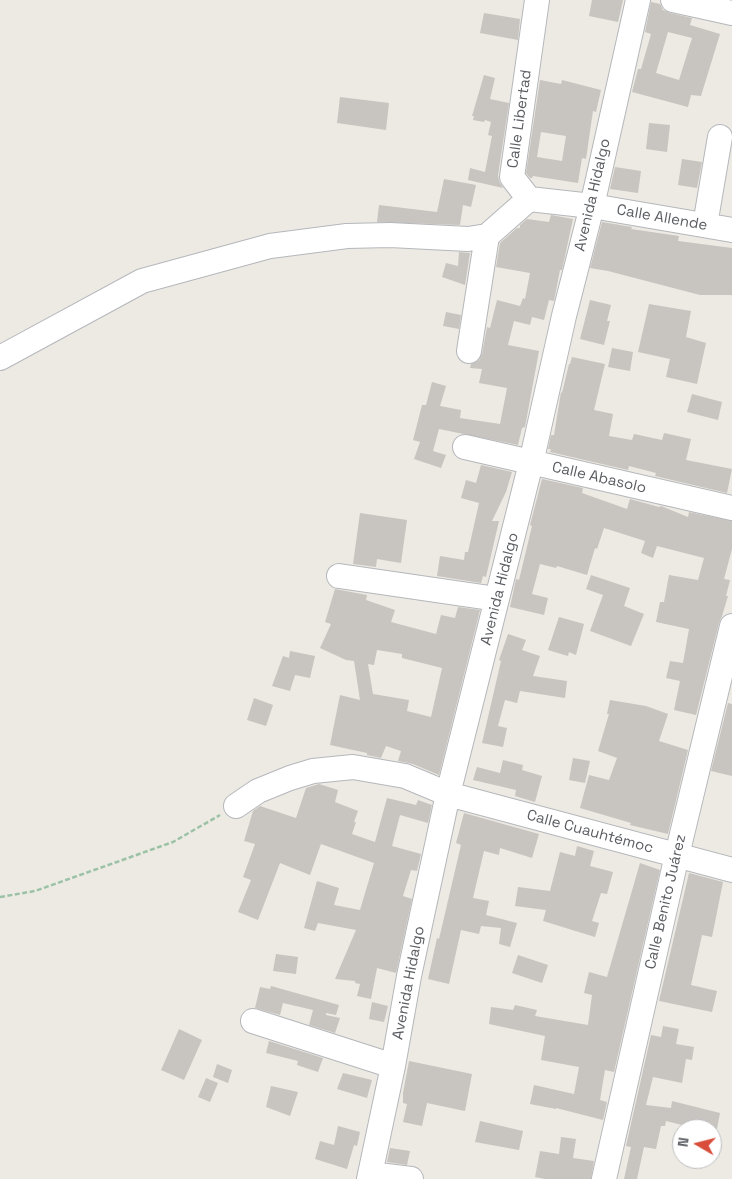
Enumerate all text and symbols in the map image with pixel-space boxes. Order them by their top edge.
street label: Calle Libertad [504,69,536,169]
street label: Avenida Hidalgo [571,137,615,253]
street label: Calle Allende [615,201,709,235]
street label: Calle Abasolo [550,458,648,498]
street label: Avenida Hidalgo [477,531,523,647]
street label: Calle Cuauhtémoc [525,806,655,858]
street label: Calle Benito Juárez [642,833,690,971]
street label: Avenida Hidalgo [389,925,429,1041]
north arrow [672,1119,722,1169]
text: N [674,1136,693,1148]

